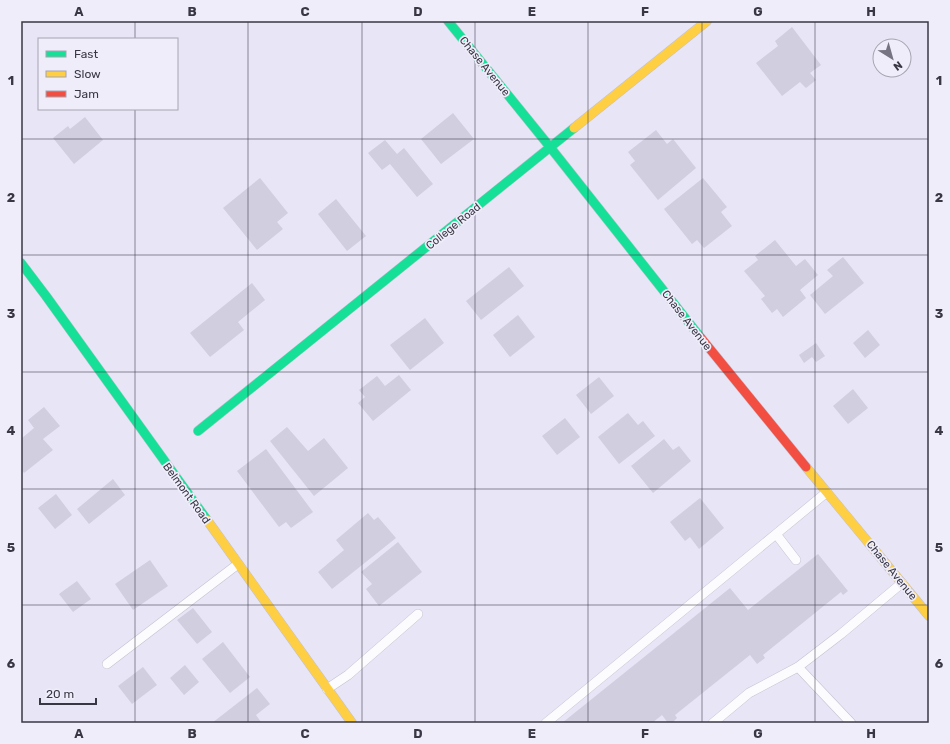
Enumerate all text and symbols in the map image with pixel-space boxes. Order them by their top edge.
text: A [74,4,84,19]
text: B [187,4,197,19]
text: C [300,4,310,19]
text: D [413,4,423,19]
text: E [528,4,536,19]
text: F [641,4,649,19]
text: G [753,4,763,19]
text: H [866,4,876,19]
street label: Chase Avenue [457,34,513,99]
legend [38,38,178,110]
north arrow [872,38,912,78]
text: Fast [74,47,98,61]
text: N [891,58,905,73]
text: Slow [74,67,101,81]
text: 1 [8,73,14,88]
text: 1 [936,73,942,88]
text: Jam [74,87,99,101]
text: 2 [7,190,15,205]
text: 2 [935,190,943,205]
street label: College Road [423,200,483,252]
street label: Chase Avenue [659,288,714,353]
text: 3 [7,306,16,321]
text: 3 [935,306,944,321]
text: 4 [7,423,16,438]
text: 4 [935,423,944,438]
street label: Belmont Road [160,460,213,526]
street label: Chase Avenue [864,538,920,603]
text: 5 [7,540,15,555]
text: 5 [935,540,943,555]
text: 6 [7,656,16,671]
text: 6 [935,656,944,671]
scale bar [40,680,96,706]
text: 20 m [46,687,74,701]
text: A [74,726,84,741]
text: B [187,726,197,741]
text: C [300,726,310,741]
text: D [413,726,423,741]
text: E [528,726,536,741]
text: F [641,726,649,741]
text: G [753,726,763,741]
text: H [866,726,876,741]

